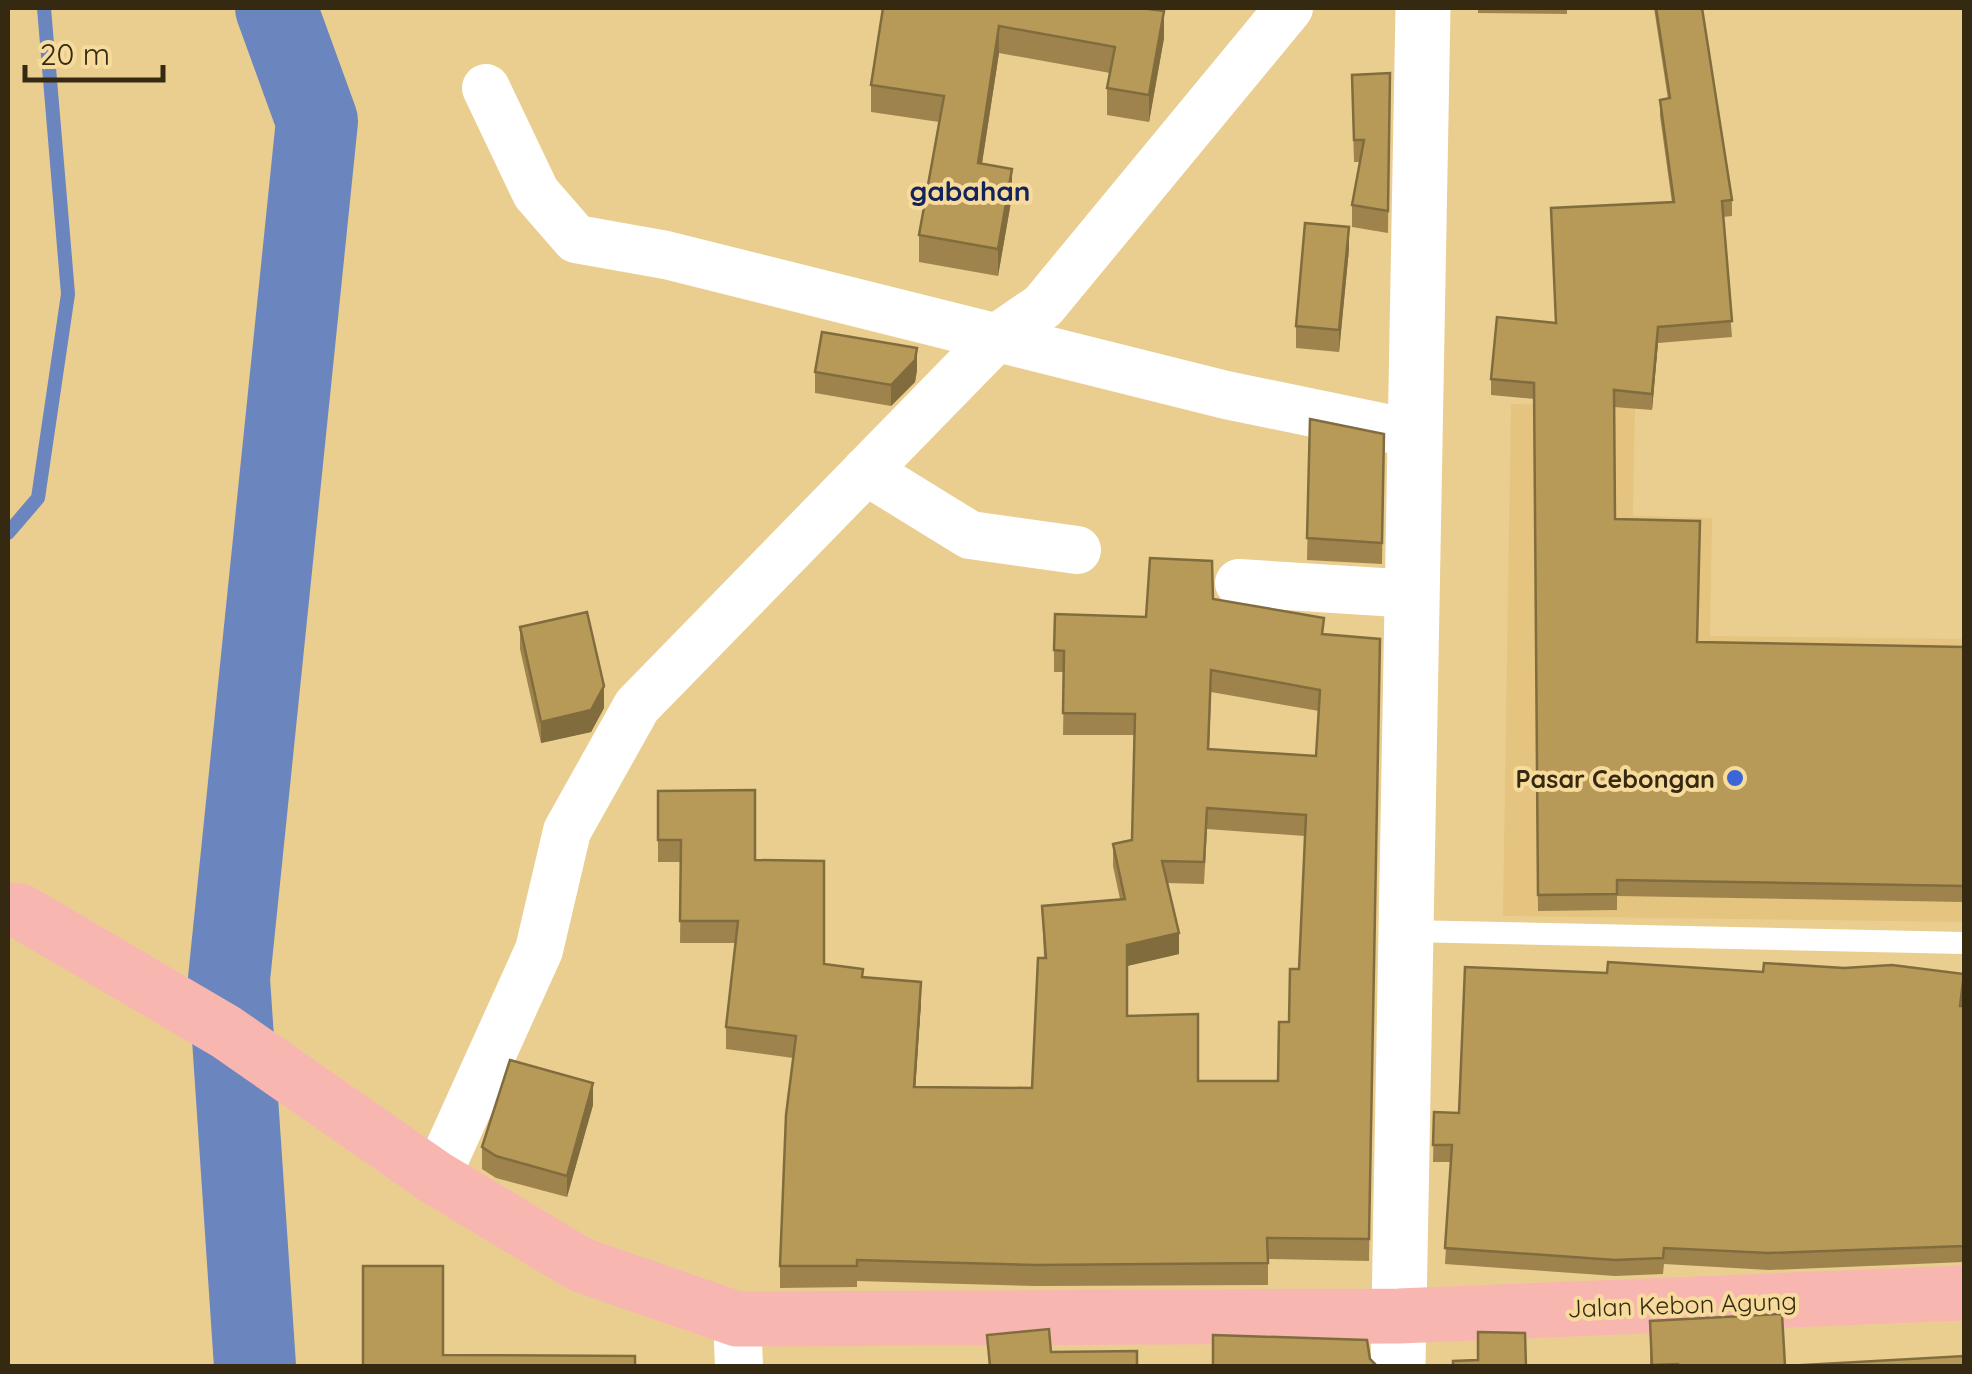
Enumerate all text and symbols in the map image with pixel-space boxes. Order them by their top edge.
scale bar [25,20,162,82]
text: 20 m [40,35,110,73]
district label: gabahan [909,173,1031,208]
place label: Pasar Cebongan [1515,763,1715,794]
marker: Pasar Cebongan [1724,767,1746,789]
street label: Jalan Kebon Agung [1567,1285,1797,1323]

